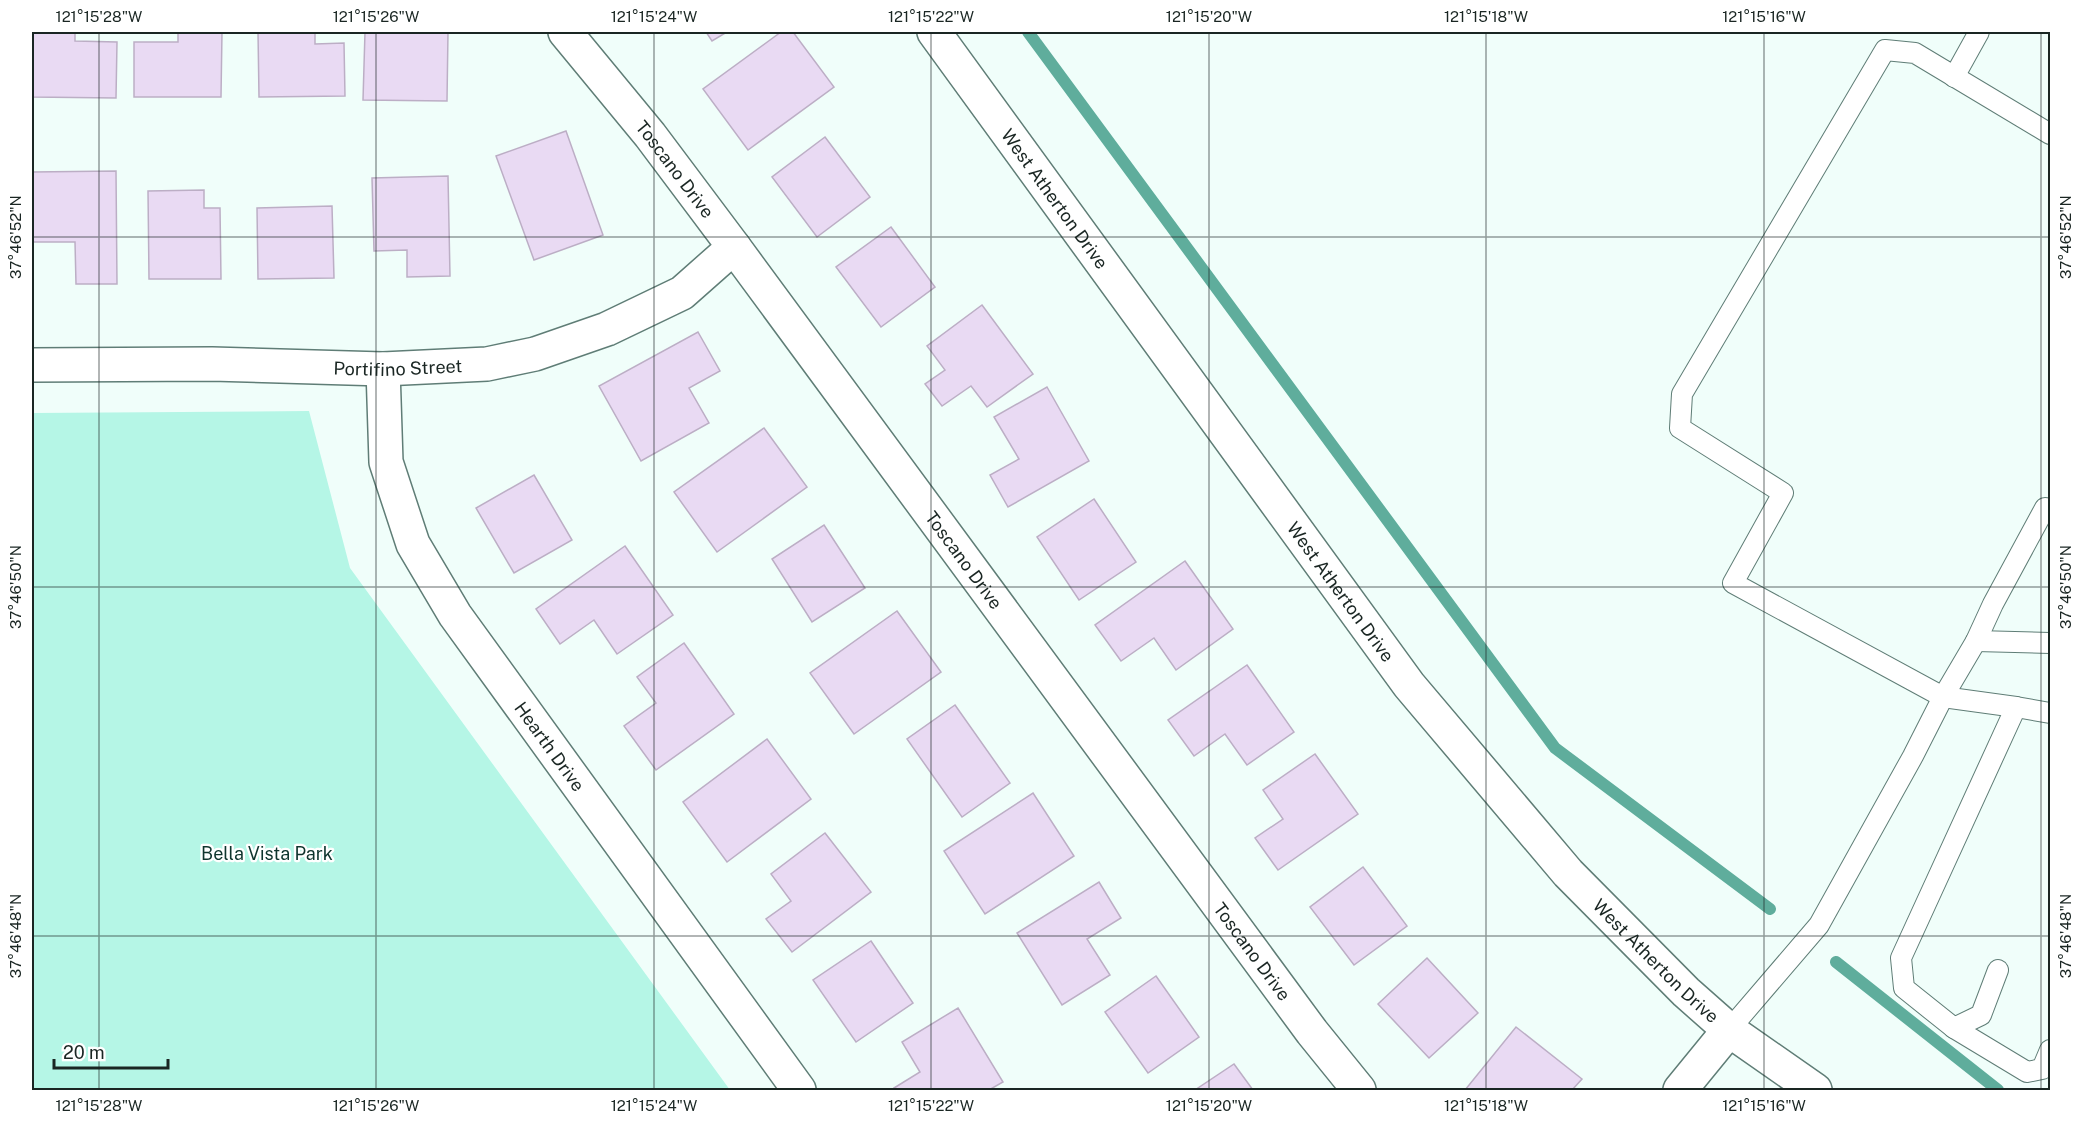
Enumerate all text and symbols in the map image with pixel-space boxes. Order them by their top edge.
text: 121°15'28"W [56,8,142,25]
text: 121°15'26"W [333,8,419,25]
text: 121°15'24"W [611,8,697,25]
text: 121°15'22"W [888,8,974,25]
text: 121°15'20"W [1166,8,1252,25]
text: 121°15'18"W [1444,8,1528,25]
text: 121°15'16"W [1722,8,1806,25]
street label: Toscano Drive [632,116,719,222]
street label: West Atherton Drive [997,125,1113,273]
text: 37°46'52"N [7,195,24,279]
text: 37°46'52"N [2057,195,2074,279]
street label: Portifino Street [333,355,463,380]
street label: Toscano Drive [921,507,1007,613]
street label: West Atherton Drive [1283,518,1399,666]
text: 37°46'50"N [7,545,24,629]
text: 37°46'50"N [2057,545,2074,629]
street label: Hearth Drive [511,697,590,795]
park label: Bella Vista Park [201,843,333,864]
text: 37°46'48"N [7,894,24,978]
street label: West Atherton Drive [1589,894,1723,1027]
text: 37°46'48"N [2057,894,2074,978]
street label: Toscano Drive [1210,898,1295,1004]
scale bar [54,1032,168,1070]
text: 20 m [63,1042,105,1063]
text: 121°15'28"W [56,1097,142,1114]
text: 121°15'26"W [333,1097,419,1114]
text: 121°15'24"W [611,1097,697,1114]
text: 121°15'22"W [888,1097,974,1114]
text: 121°15'20"W [1166,1097,1252,1114]
text: 121°15'18"W [1444,1097,1528,1114]
text: 121°15'16"W [1722,1097,1806,1114]

